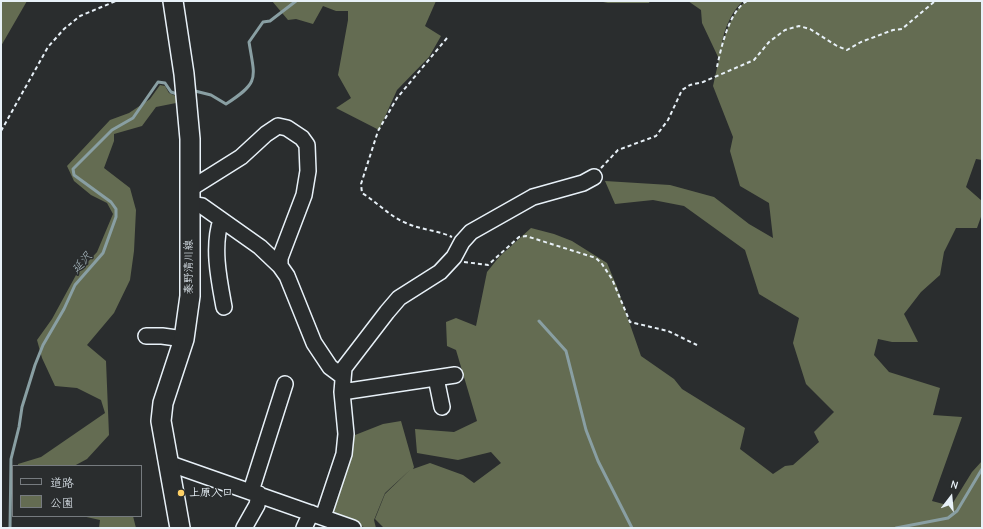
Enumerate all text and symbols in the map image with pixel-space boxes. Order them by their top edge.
street label: 秦野清川線 [182,240,196,294]
water label: 延沢 [69,249,95,277]
legend [12,465,142,517]
text: 道路 [50,476,74,490]
north arrow [931,477,971,517]
text: N [949,478,960,492]
place label: 上原入口 [189,486,233,500]
marker: 上原入口 [176,488,186,498]
text: 公園 [50,496,74,510]

